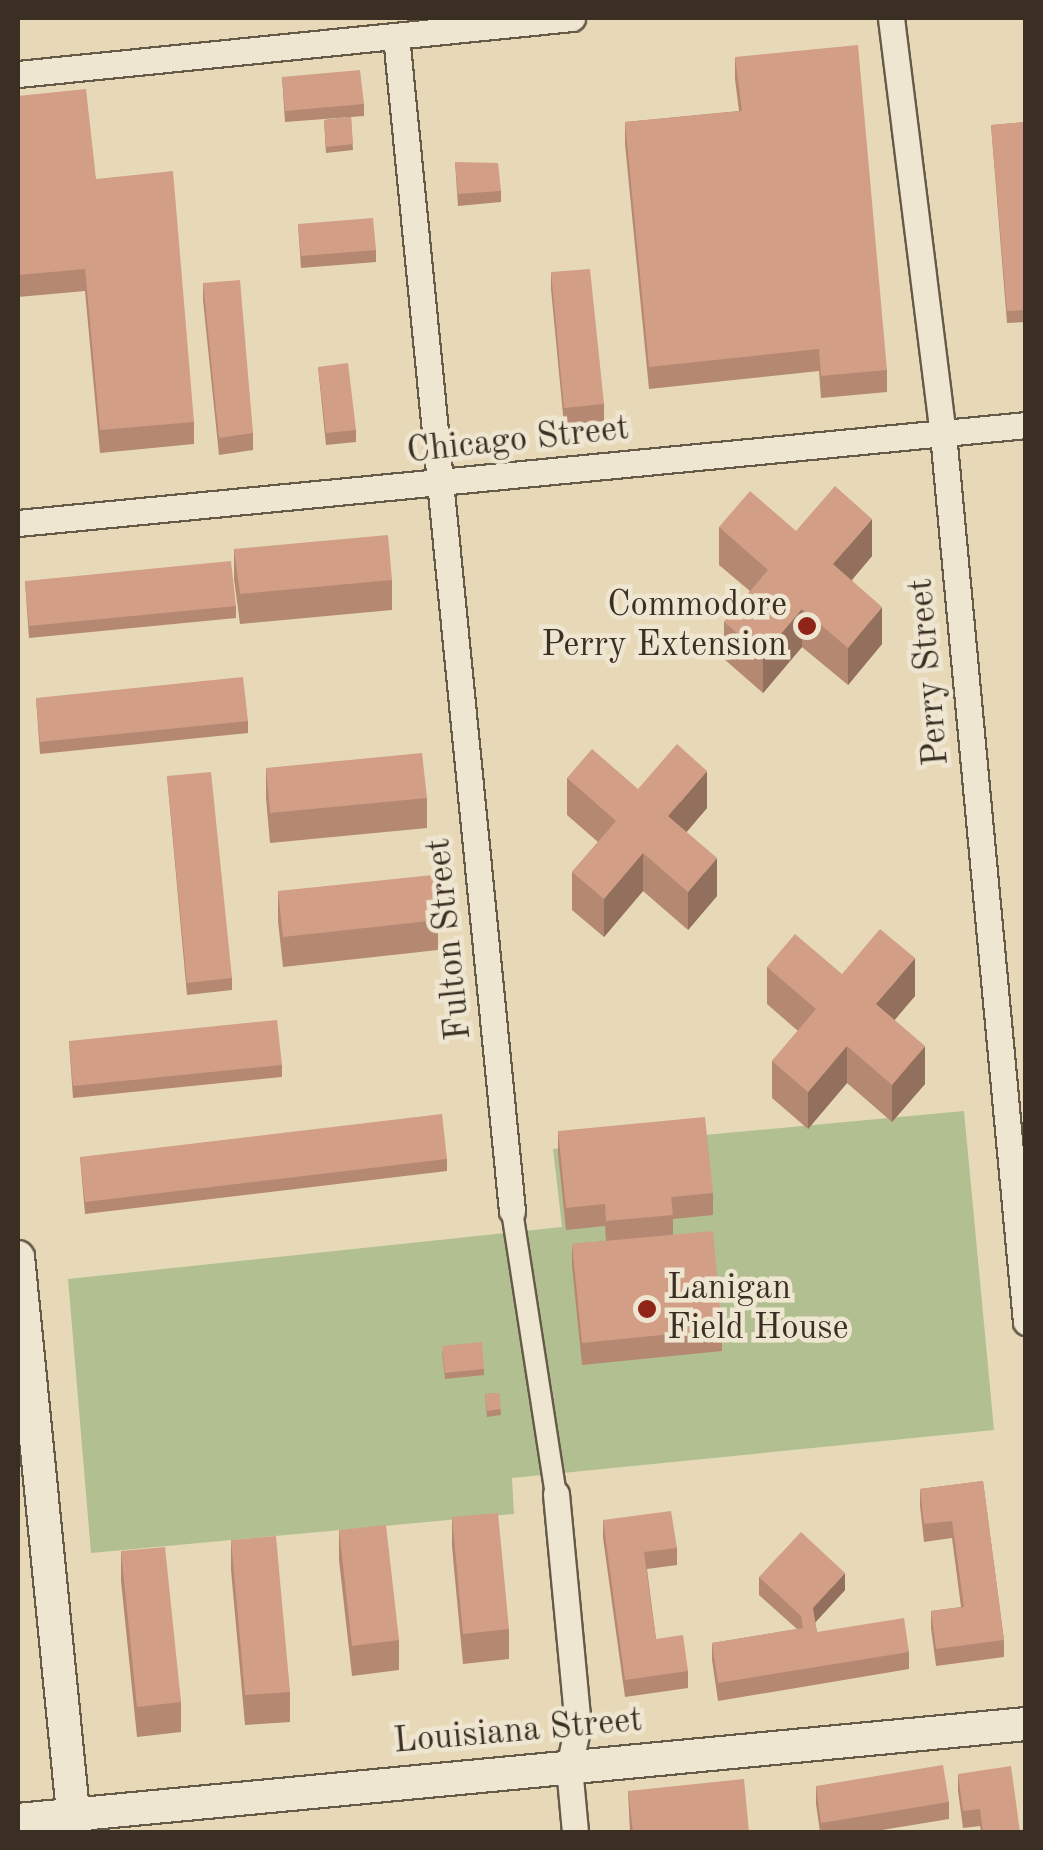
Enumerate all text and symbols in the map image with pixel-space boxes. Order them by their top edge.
street label: Chicago Street [405,408,631,474]
street label: Perry Street [901,577,959,767]
place label: Commodore Perry Extension [541,585,787,667]
marker: Commodore Perry Extension [796,615,818,637]
street label: Fulton Street [419,836,481,1042]
place label: Lanigan Field House [667,1268,849,1350]
marker: Lanigan Field House [636,1298,658,1320]
street label: Louisiana Street [392,1700,644,1764]

